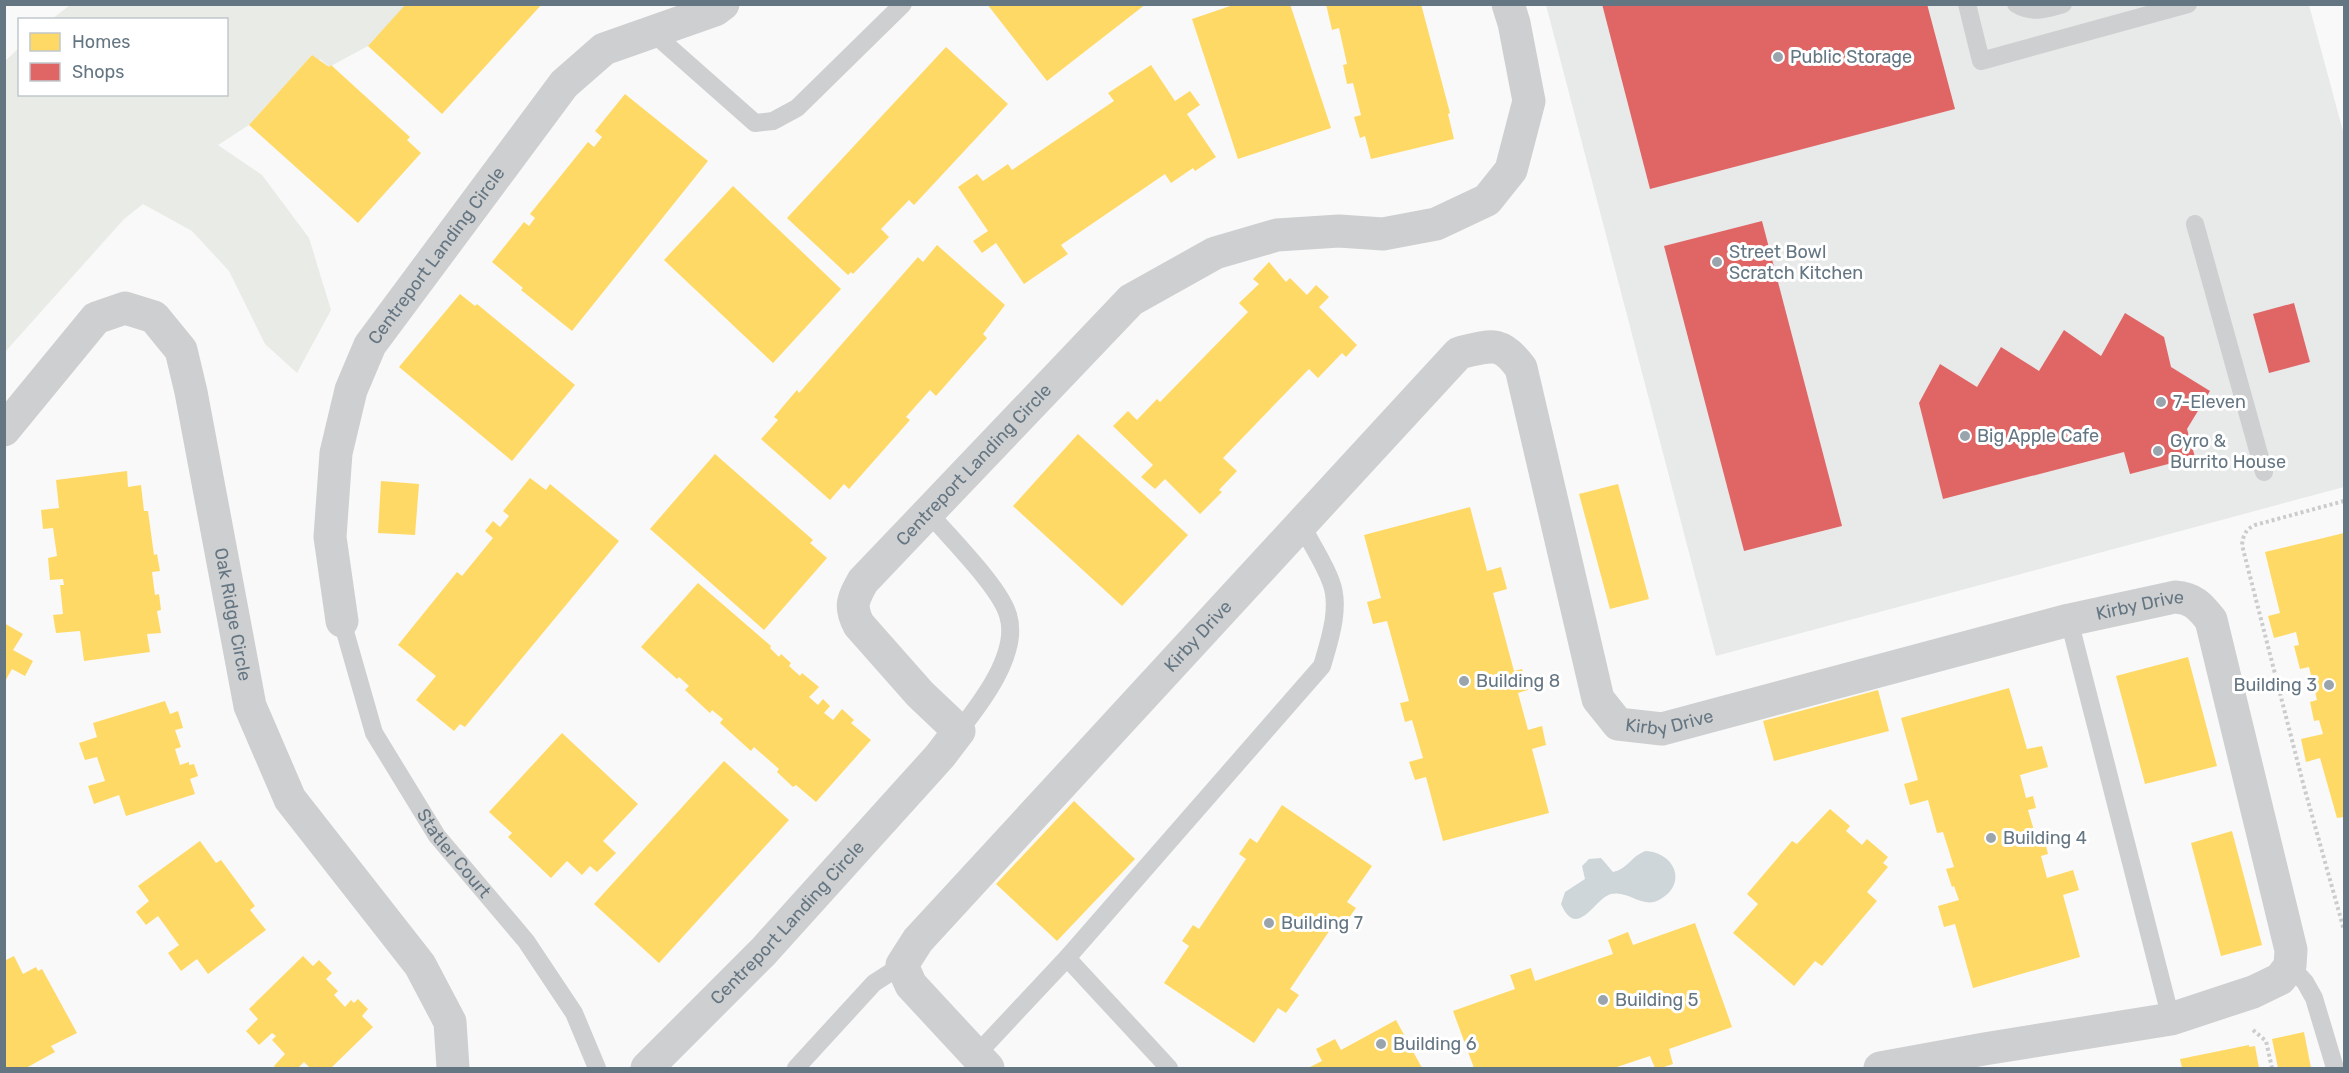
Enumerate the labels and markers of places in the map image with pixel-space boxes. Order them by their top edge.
place label: Public Storage [1790,46,1912,68]
marker: Public Storage [1771,50,1785,64]
place label: Street Bowl Scratch Kitchen [1729,241,1863,284]
marker: Street Bowl Scratch Kitchen [1710,255,1724,269]
place label: 7-Eleven [2173,391,2246,413]
marker: 7-Eleven [2154,395,2168,409]
place label: Big Apple Cafe [1977,425,2099,447]
marker: Big Apple Cafe [1958,429,1972,443]
place label: Gyro & Burrito House [2170,430,2286,473]
marker: Gyro & Burrito House [2151,444,2165,458]
place label: Building 8 [1476,670,1560,692]
marker: Building 8 [1457,674,1471,688]
place label: Building 3 [2233,674,2317,696]
marker: Building 3 [2322,678,2336,692]
place label: Building 4 [2003,827,2087,849]
marker: Building 4 [1984,831,1998,845]
place label: Building 7 [1281,912,1363,934]
marker: Building 7 [1262,916,1276,930]
place label: Building 5 [1615,989,1698,1011]
marker: Building 5 [1596,993,1610,1007]
place label: Building 6 [1393,1033,1477,1055]
marker: Building 6 [1374,1037,1388,1051]

